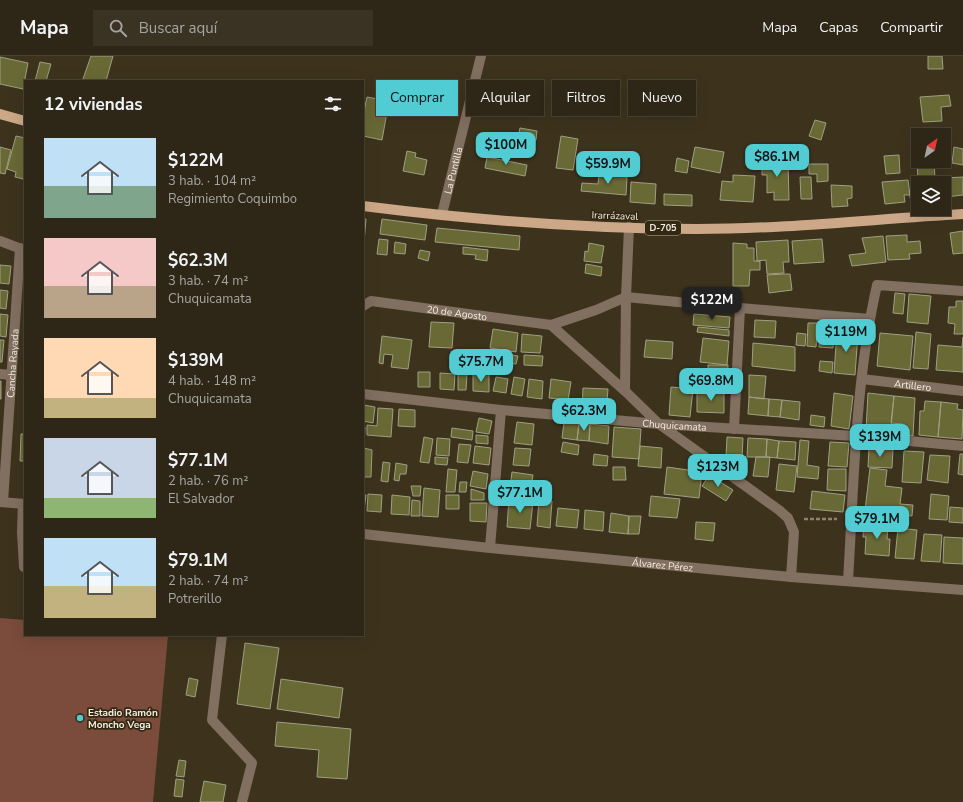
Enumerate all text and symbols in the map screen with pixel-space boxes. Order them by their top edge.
search box [93,10,373,46]
text: Mapa [20,15,69,41]
icon: search [107,17,129,39]
text: Buscar aquí [139,18,217,38]
text: Mapa [762,18,797,37]
text: Capas [819,18,858,37]
text: Compartir [880,18,943,37]
chip: Comprar [376,80,458,116]
chip: Alquilar [466,80,544,116]
chip: Filtros [552,80,620,116]
chip: Nuevo [628,80,696,116]
text: 12 viviendas [44,93,143,116]
icon: filters [322,93,344,115]
north arrow [911,128,951,168]
map controls [911,128,951,216]
pin: $100M [478,132,534,166]
text: $100M [485,136,527,154]
pin: $86.1M [744,144,810,178]
street label: La Puntilla [441,146,466,196]
text: $86.1M [754,148,800,166]
text: $122M [168,149,224,172]
pin: $59.9M [575,151,641,185]
icon: home [76,154,124,202]
text: $59.9M [585,155,631,173]
text: 3 hab. · 104 m² [168,172,256,190]
button: layers [911,176,951,216]
text: Regimiento Coquimbo [168,190,297,208]
street label: Irarrázaval [591,208,639,224]
road number: D-705 [645,221,681,235]
text: $62.3M [168,249,228,272]
icon: home [76,254,124,302]
text: 3 hab. · 74 m² [168,272,248,290]
pin: $122M [684,287,740,321]
text: Chuquicamata [168,290,252,308]
text: $122M [691,291,733,309]
street label: 20 de Agosto [426,302,488,324]
pin: $119M [818,319,874,353]
text: $119M [825,323,867,341]
street label: Cancha Rayada [4,328,23,398]
text: $139M [168,349,224,372]
pin: $75.7M [448,349,514,383]
text: $75.7M [458,353,504,371]
icon: home [76,354,124,402]
pin: $69.8M [678,368,744,402]
text: 4 hab. · 148 m² [168,372,256,390]
text: $69.8M [688,372,734,390]
street label: Artillero [893,377,932,395]
text: Chuquicamata [168,390,252,408]
pin: $62.3M [551,398,617,432]
text: $62.3M [561,402,607,420]
street label: Chuquicamata [642,417,707,435]
pin: $139M [852,424,908,458]
text: $139M [859,428,901,446]
text: $77.1M [168,449,228,472]
icon: home [76,454,124,502]
pin: $123M [690,454,746,488]
text: $123M [697,458,739,476]
text: 2 hab. · 76 m² [168,472,248,490]
pin: $77.1M [487,480,553,514]
text: $77.1M [497,484,543,502]
text: El Salvador [168,490,234,508]
pin: $79.1M [844,506,910,540]
text: $79.1M [854,510,900,528]
text: $79.1M [168,549,228,572]
icon: home [76,554,124,602]
street label: Álvarez Pérez [631,556,694,576]
text: 2 hab. · 74 m² [168,572,248,590]
text: Potrerillo [168,590,222,608]
place label: Estadio Ramón Moncho Vega [88,706,158,732]
marker: Estadio Ramón Moncho Vega [75,713,85,723]

